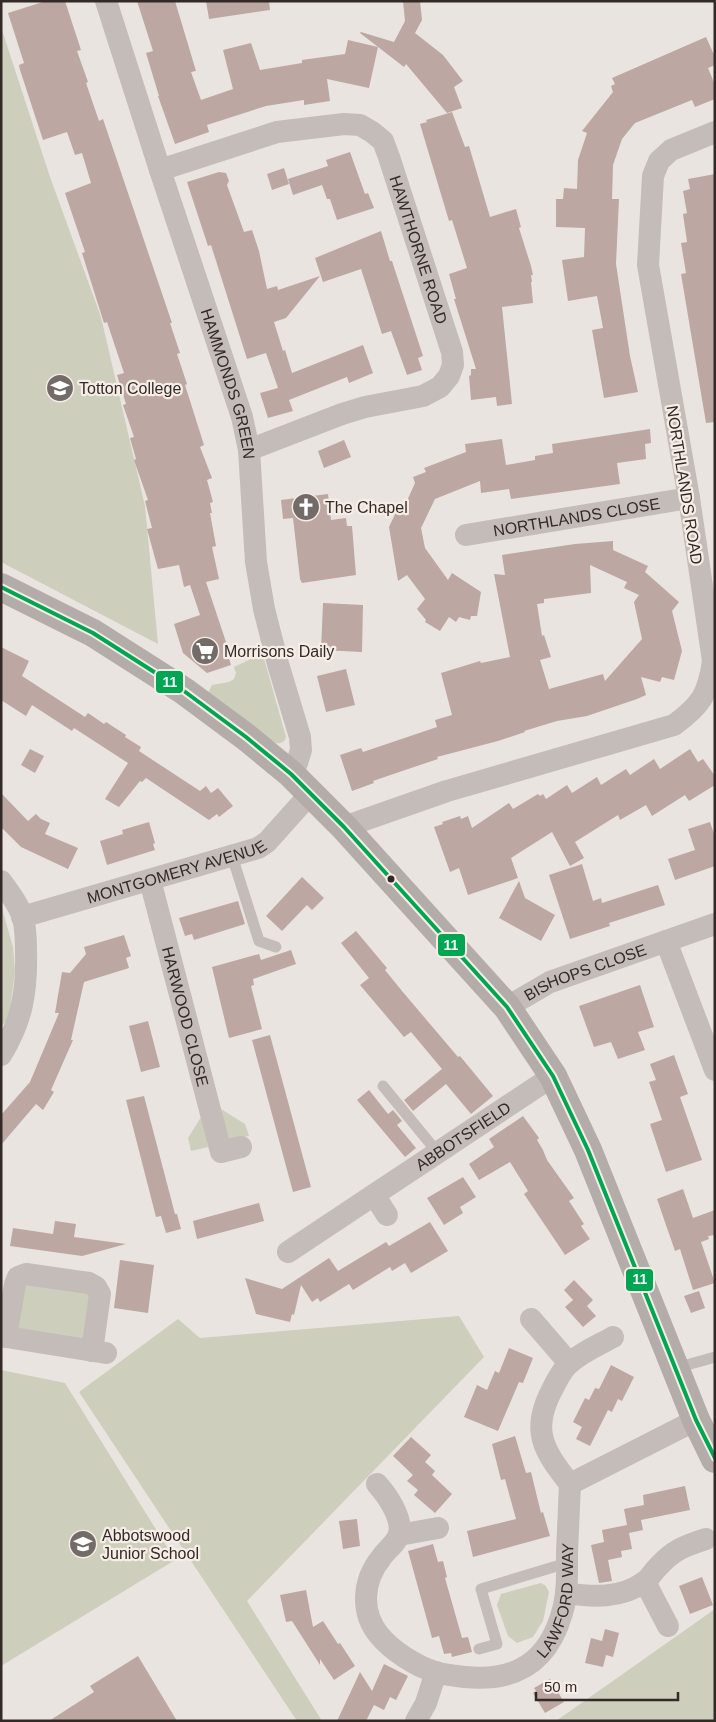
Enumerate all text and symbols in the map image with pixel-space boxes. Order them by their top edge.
street label: HAWTHORNE ROAD [387,173,450,326]
street label: HAMMONDS GREEN [198,306,258,459]
school or university icon: Totton College [45,373,75,403]
place label: Totton College [79,380,181,397]
street label: NORTHLANDS ROAD [664,404,705,566]
church icon: The Chapel [291,492,321,522]
street label: NORTHLANDS CLOSE [492,495,661,539]
place label: The Chapel [325,499,408,516]
supermarket icon: Morrisons Daily [190,636,220,666]
place label: Morrisons Daily [224,643,334,660]
line badge: 11 [155,670,184,694]
text: 11 [163,674,178,690]
street label: MONTGOMERY AVENUE [85,837,270,907]
unlabelled marker [386,874,396,884]
line badge: 11 [437,933,466,957]
text: 11 [444,937,459,953]
street label: BISHOPS CLOSE [521,941,648,1004]
street label: HARWOOD CLOSE [159,945,212,1088]
street label: ABBOTSFIELD [413,1099,514,1174]
line badge: 11 [625,1268,654,1292]
text: 11 [633,1271,648,1287]
place label: Abbotswood Junior School [102,1527,199,1562]
school or university icon: Abbotswood Junior School [68,1529,98,1559]
street label: LAWFORD WAY [533,1542,576,1661]
scale bar [536,1670,678,1702]
text: 50 m [544,1678,577,1695]

